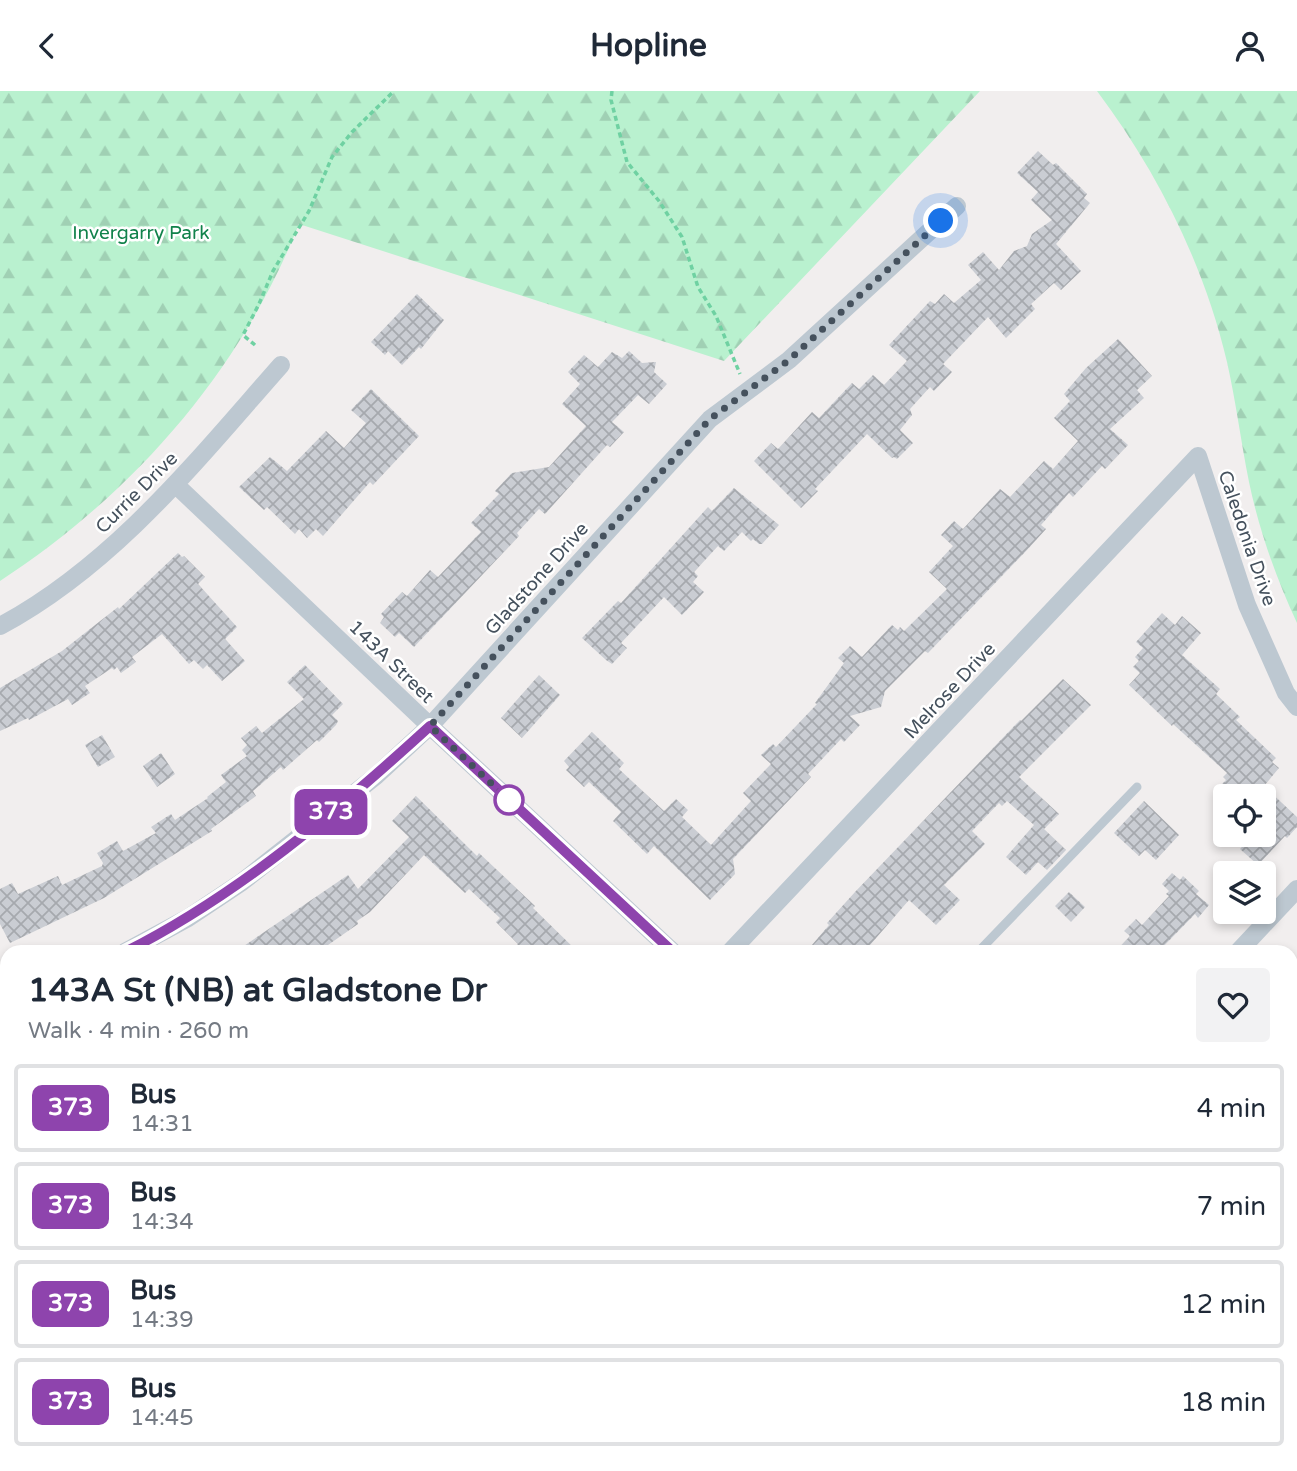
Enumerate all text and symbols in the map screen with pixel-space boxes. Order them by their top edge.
icon: back [28,27,66,65]
text: Hopline [590,27,707,65]
icon: person [1231,27,1269,65]
your location [923,203,958,238]
park label: Invergarry Park [72,222,210,244]
street label: Currie Drive [91,447,182,538]
street label: Caledonia Drive [1214,468,1281,609]
street label: Gladstone Drive [481,518,593,639]
street label: 143A Street [344,616,438,708]
street label: Melrose Drive [899,638,1000,743]
map controls [1213,784,1276,924]
button: locate [1213,784,1276,847]
unlabelled marker [494,785,524,815]
line badge: 373 [291,789,371,835]
text: 373 [308,797,354,826]
button: layers [1213,861,1276,924]
button: heart [1196,968,1270,1042]
text: 143A St (NB) at Gladstone Dr [28,971,487,1010]
text: Walk · 4 min · 260 m [28,1017,249,1045]
text: Bus [130,1079,176,1110]
text: 373 [48,1093,93,1122]
text: 4 min [1197,1093,1266,1124]
text: 14:31 [130,1110,194,1138]
text: Bus [130,1177,176,1208]
text: 373 [48,1191,93,1220]
text: 7 min [1197,1191,1266,1222]
text: 14:34 [130,1208,194,1236]
text: Bus [130,1275,176,1306]
text: 373 [48,1289,93,1318]
text: 12 min [1180,1289,1266,1320]
text: 14:39 [130,1306,194,1334]
text: Bus [130,1373,176,1404]
text: 373 [48,1387,93,1416]
text: 18 min [1180,1387,1266,1418]
text: 14:45 [130,1404,194,1432]

